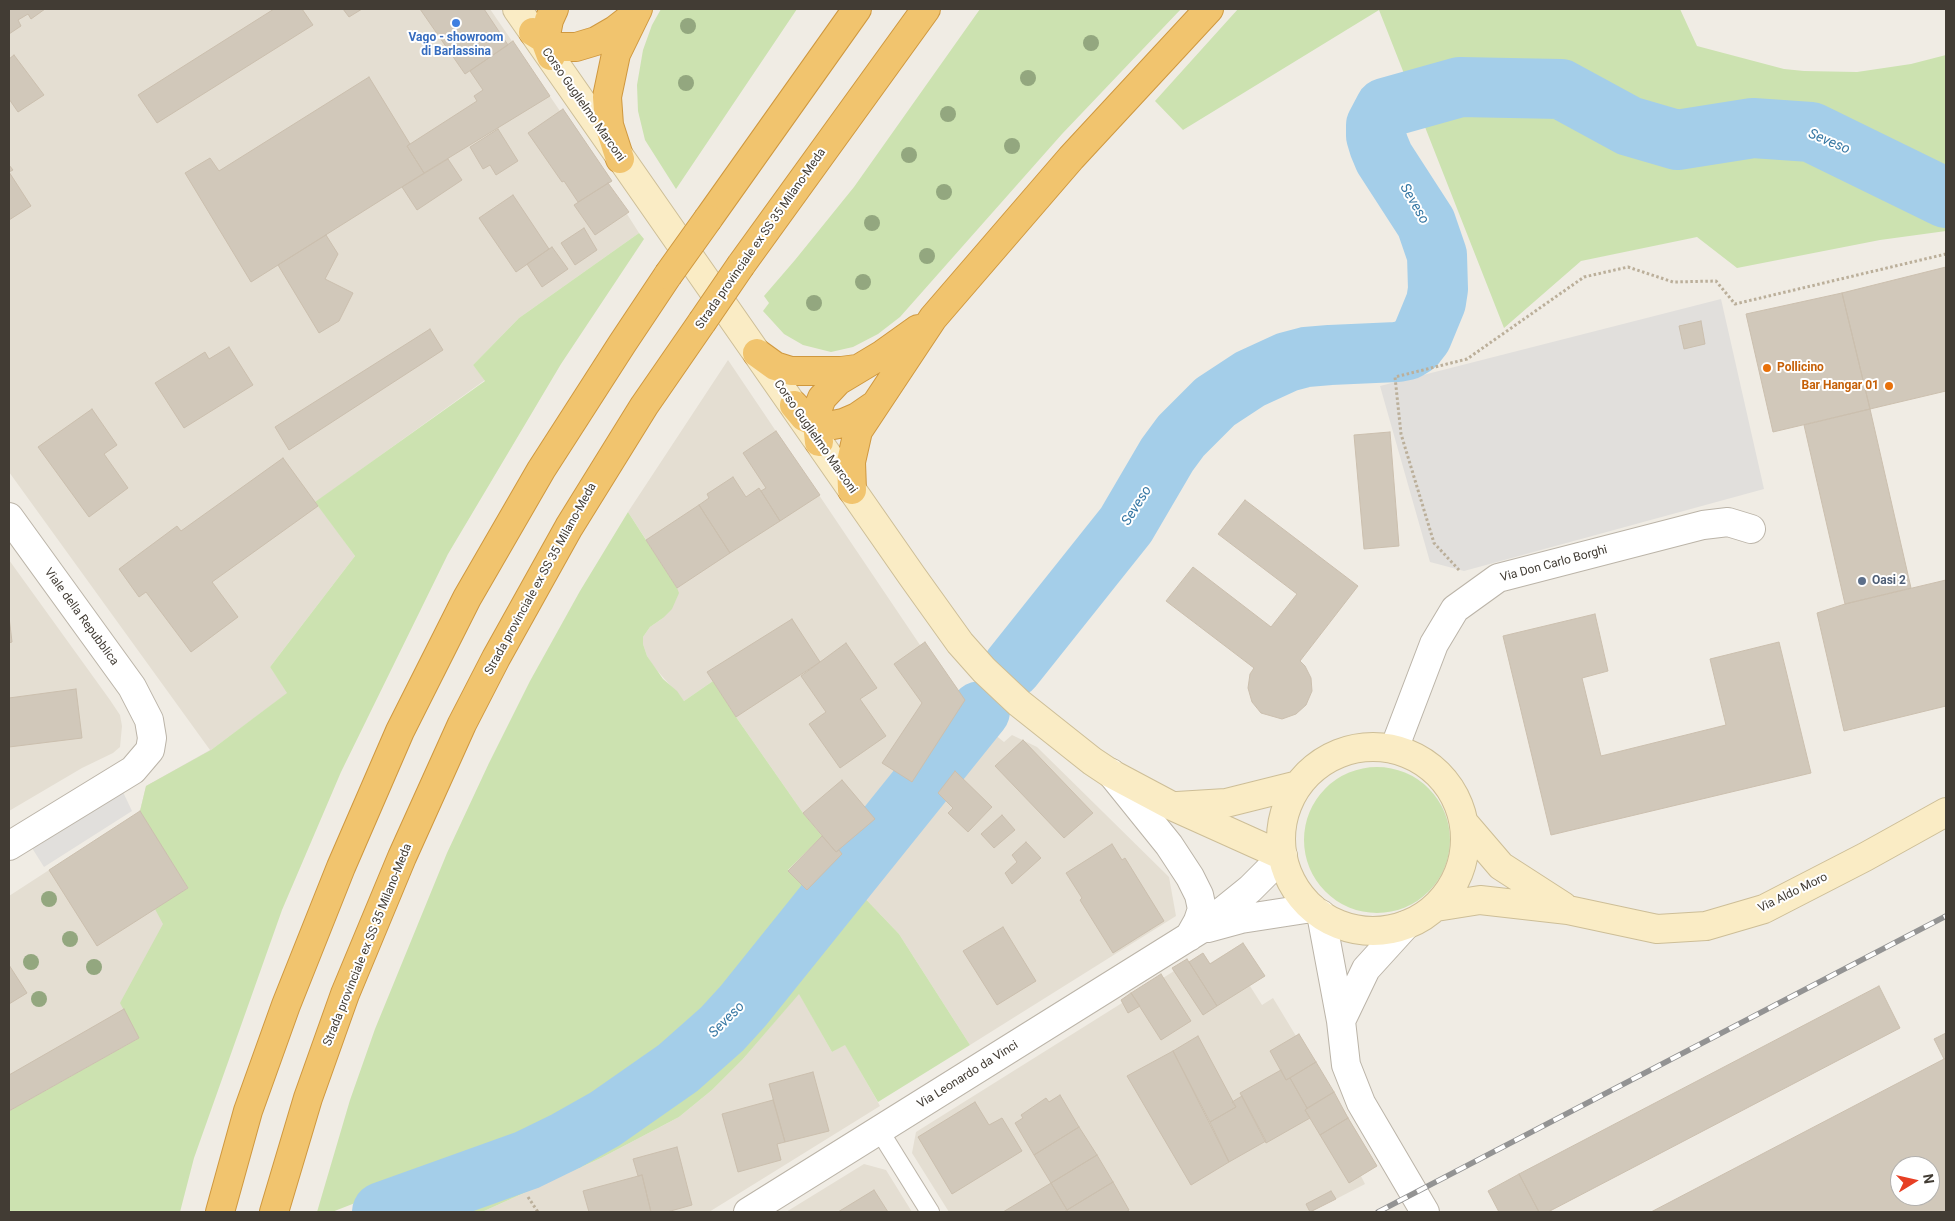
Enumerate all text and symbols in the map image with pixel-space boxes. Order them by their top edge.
marker: Vago - showroom di Barlassina [450,17,462,29]
place label: Vago - showroom di Barlassina [409,31,503,59]
street label: Corso Guglielmo Marconi [538,45,628,165]
water label: Seveso [1806,126,1852,158]
street label: Strada provinciale ex SS 35 Milano-Meda [693,146,829,332]
water label: Seveso [1396,181,1432,227]
place label: Pollicino [1777,361,1824,375]
marker: Pollicino [1761,362,1773,374]
street label: Corso Guglielmo Marconi [770,377,860,497]
place label: Bar Hangar 01 [1801,379,1879,393]
marker: Bar Hangar 01 [1883,380,1895,392]
street label: Strada provinciale ex SS 35 Milano-Meda [482,481,600,677]
water label: Seveso [1118,483,1156,529]
street label: Via Don Carlo Borghi [1499,543,1609,585]
street label: Viale della Repubblica [41,565,121,669]
place label: Oasi 2 [1872,574,1906,588]
marker: Oasi 2 [1856,575,1868,587]
street label: Strada provinciale ex SS 35 Milano-Meda [321,842,415,1048]
street label: Via Aldo Moro [1756,870,1830,916]
water label: Seveso [706,999,748,1041]
street label: Via Leonardo da Vinci [915,1038,1021,1112]
north arrow [1890,1156,1940,1206]
text: N [1920,1173,1938,1185]

